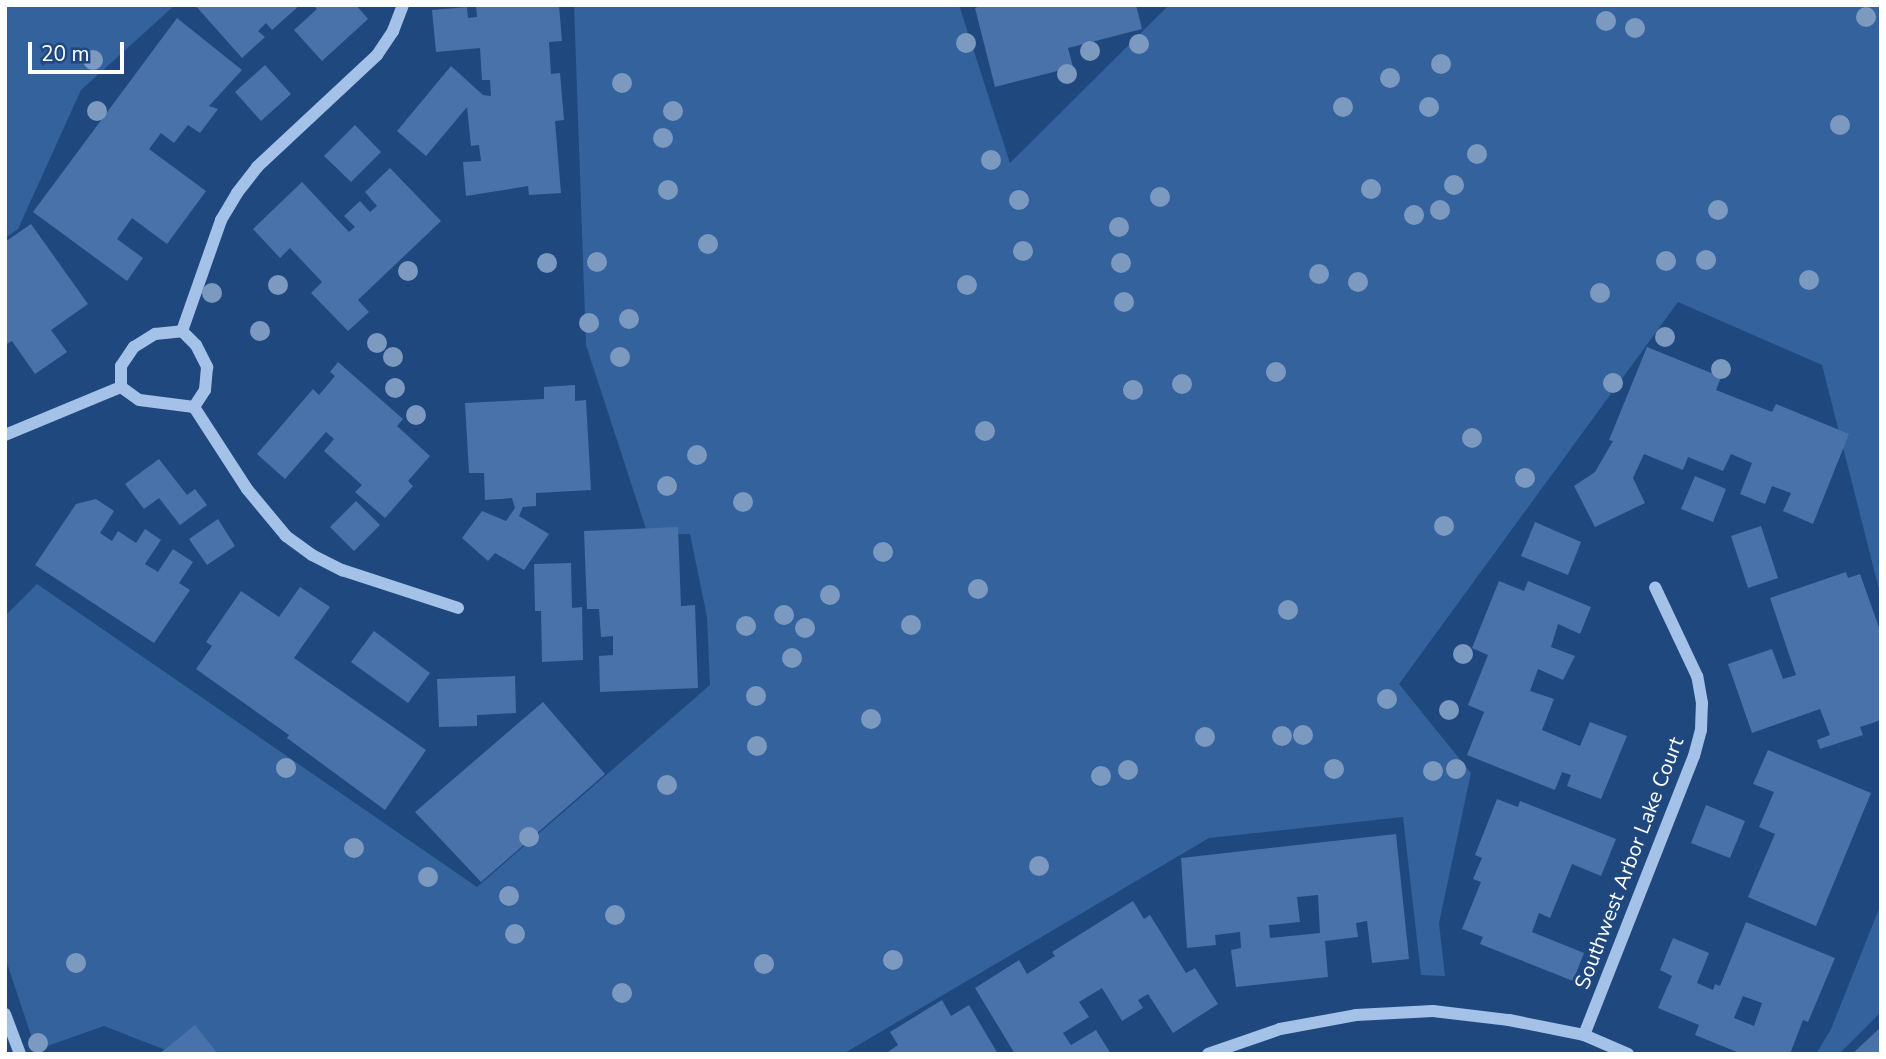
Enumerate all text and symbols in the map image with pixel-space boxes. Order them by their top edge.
scale bar [32,28,128,72]
text: 20 m [41,40,90,68]
street label: Southwest Arbor Lake Court [1569,733,1689,993]

